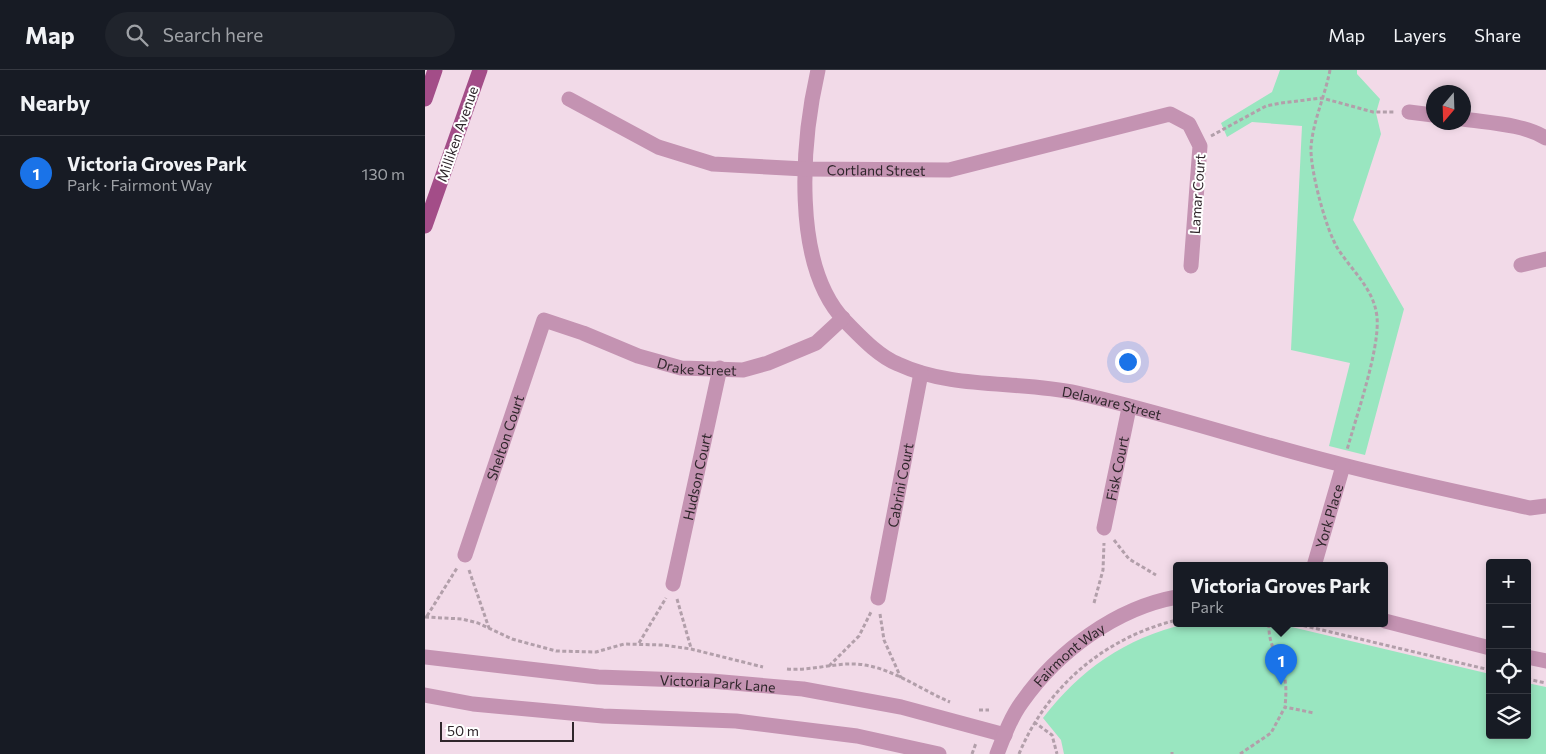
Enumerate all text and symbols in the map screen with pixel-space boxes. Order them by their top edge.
search box [105,12,455,57]
text: Map [25,20,75,49]
icon: search [123,21,151,49]
text: Search here [163,23,263,46]
text: Map [1328,24,1365,46]
text: Layers [1393,24,1446,46]
text: Share [1474,24,1521,46]
street label: Milliken Avenue [433,84,481,184]
north arrow [1426,85,1471,130]
text: Nearby [20,90,90,115]
text: Victoria Groves Park [67,152,247,175]
street label: Lamar Court [1186,153,1208,235]
street label: Cortland Street [827,161,926,178]
text: 1 [32,164,40,183]
text: 130 m [362,164,405,183]
text: Park · Fairmont Way [67,175,212,194]
your location [1115,349,1141,375]
street label: Drake Street [655,353,737,378]
street label: Delaware Street [1061,382,1164,423]
street label: Shelton Court [482,392,527,482]
street label: Hudson Court [679,431,714,522]
street label: Fisk Court [1101,434,1131,502]
street label: Cabrini Court [883,441,916,529]
street label: York Place [1311,482,1346,550]
map controls [1486,559,1531,739]
button: + [1486,559,1531,604]
popup [1173,562,1388,627]
text: Victoria Groves Park [1191,574,1370,597]
text: Park [1191,597,1224,616]
button: − [1486,604,1531,649]
street label: Fairmont Way [1029,619,1108,690]
pin: 1 [1265,644,1297,685]
button: locate [1486,649,1531,694]
street label: Victoria Park Lane [659,671,776,695]
button: layers [1486,694,1531,739]
scale bar [440,719,574,742]
text: 50 m [447,722,479,739]

